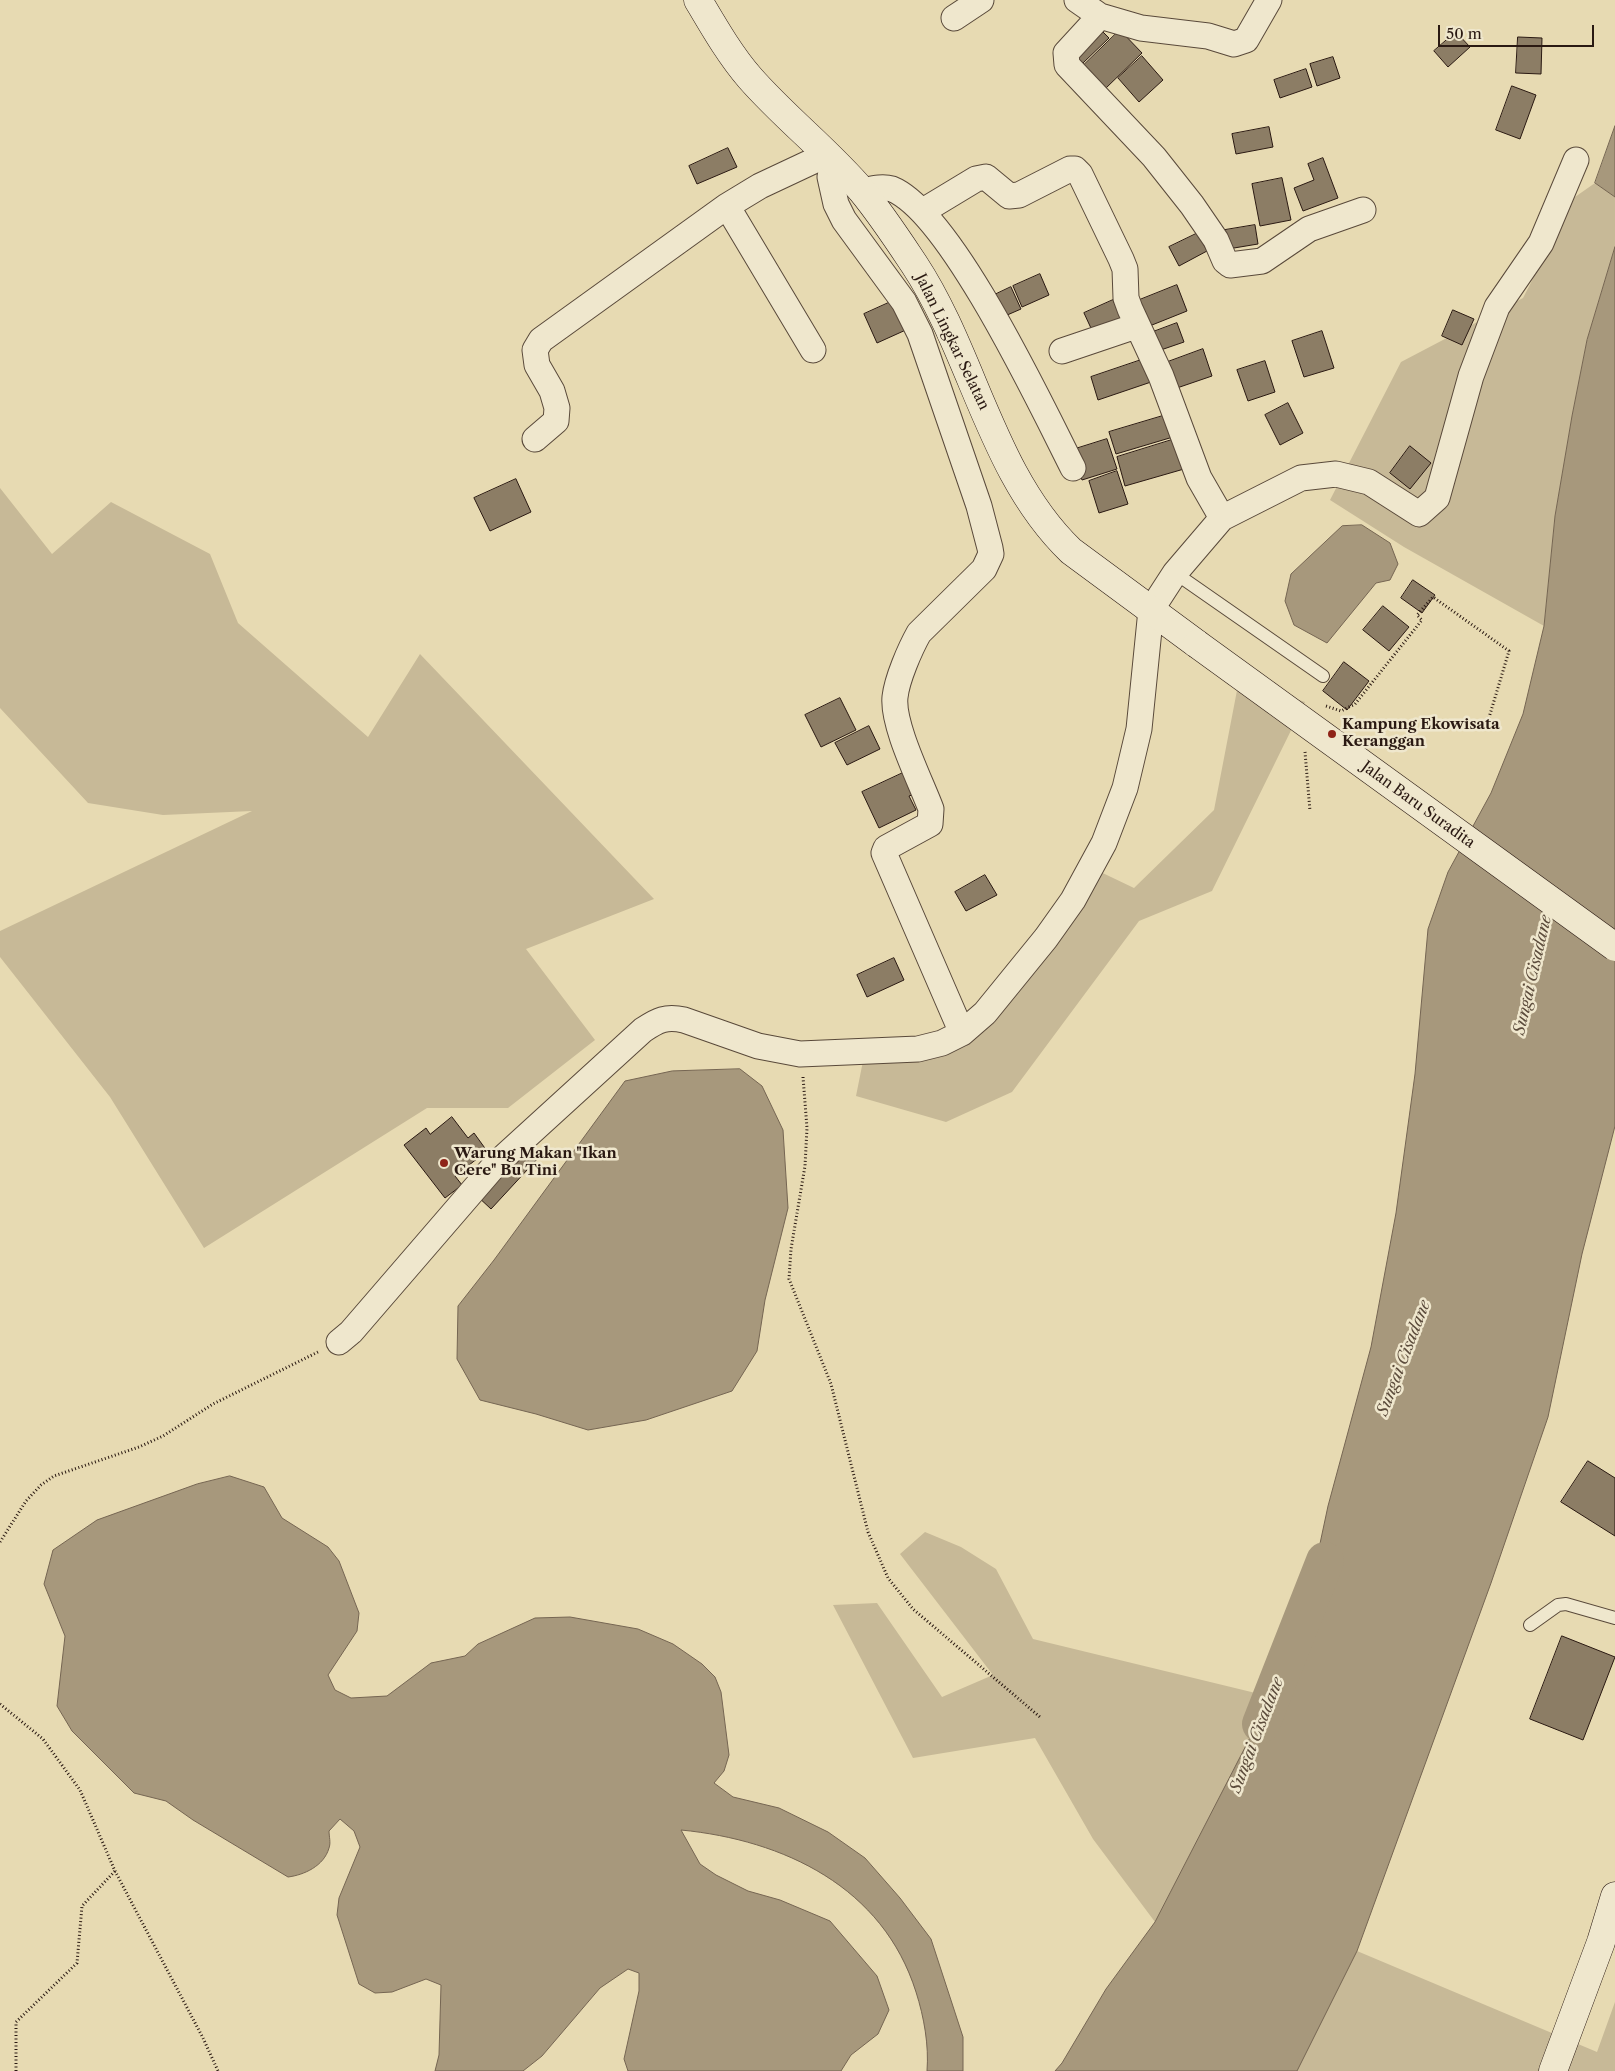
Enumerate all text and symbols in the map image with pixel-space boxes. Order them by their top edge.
scale bar [1440,15,1596,47]
text: 50 m [1446,24,1482,43]
street label: Jalan Lingkar Selatan [911,271,993,413]
place label: Kampung Ekowisata Keranggan [1342,716,1500,751]
marker: Kampung Ekowisata Keranggan [1326,728,1338,740]
street label: Jalan Baru Suradita [1358,758,1478,852]
water label: Sungai Cisadane [1510,913,1556,1037]
place label: Warung Makan "Ikan Cere" Bu Tini [454,1145,617,1180]
marker: Warung Makan "Ikan Cere" Bu Tini [438,1157,450,1169]
water label: Sungai Cisadane [1373,1298,1435,1418]
water label: Sungai Cisadane [1226,1675,1288,1795]

